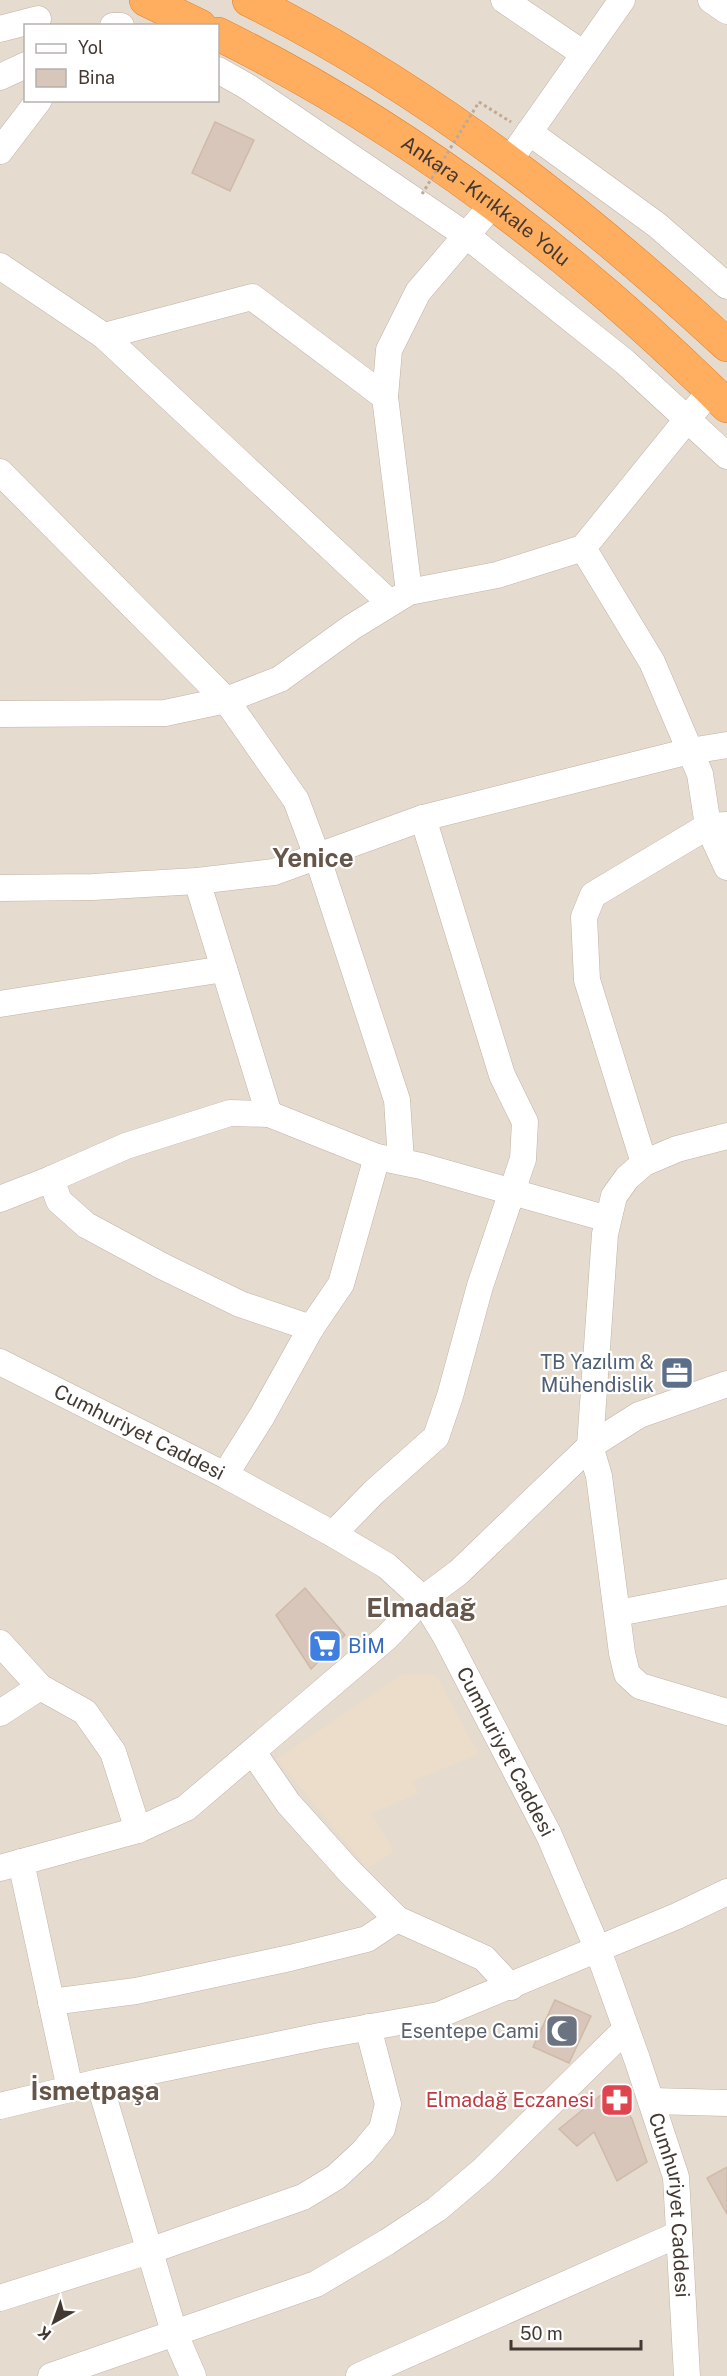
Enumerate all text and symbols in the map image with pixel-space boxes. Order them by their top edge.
legend [24,24,219,102]
text: Yol [78,37,103,58]
text: Bina [78,67,115,88]
street label: Ankara - Kırıkkale Yolu [397,131,575,271]
district label: Yenice [272,842,354,873]
place label: TB Yazılım & Mühendislik [540,1350,654,1397]
office icon: TB Yazılım & Mühendislik [659,1355,695,1391]
street label: Cumhuriyet Caddesi [50,1379,229,1485]
district label: Elmadağ [366,1592,476,1623]
supermarket icon: BİM [307,1628,343,1664]
place label: BİM [348,1634,385,1658]
street label: Cumhuriyet Caddesi [452,1663,560,1840]
mosque icon: Esentepe Cami [544,2013,580,2049]
place label: Esentepe Cami [400,2019,539,2043]
district label: İsmetpaşa [30,2075,160,2106]
pharmacy icon: Elmadağ Eczanesi [599,2082,635,2118]
place label: Elmadağ Eczanesi [426,2088,594,2112]
street label: Cumhuriyet Caddesi [644,2110,695,2298]
north arrow [24,2292,84,2352]
scale bar [511,2313,642,2351]
text: K [34,2322,55,2344]
text: 50 m [520,2323,563,2344]

